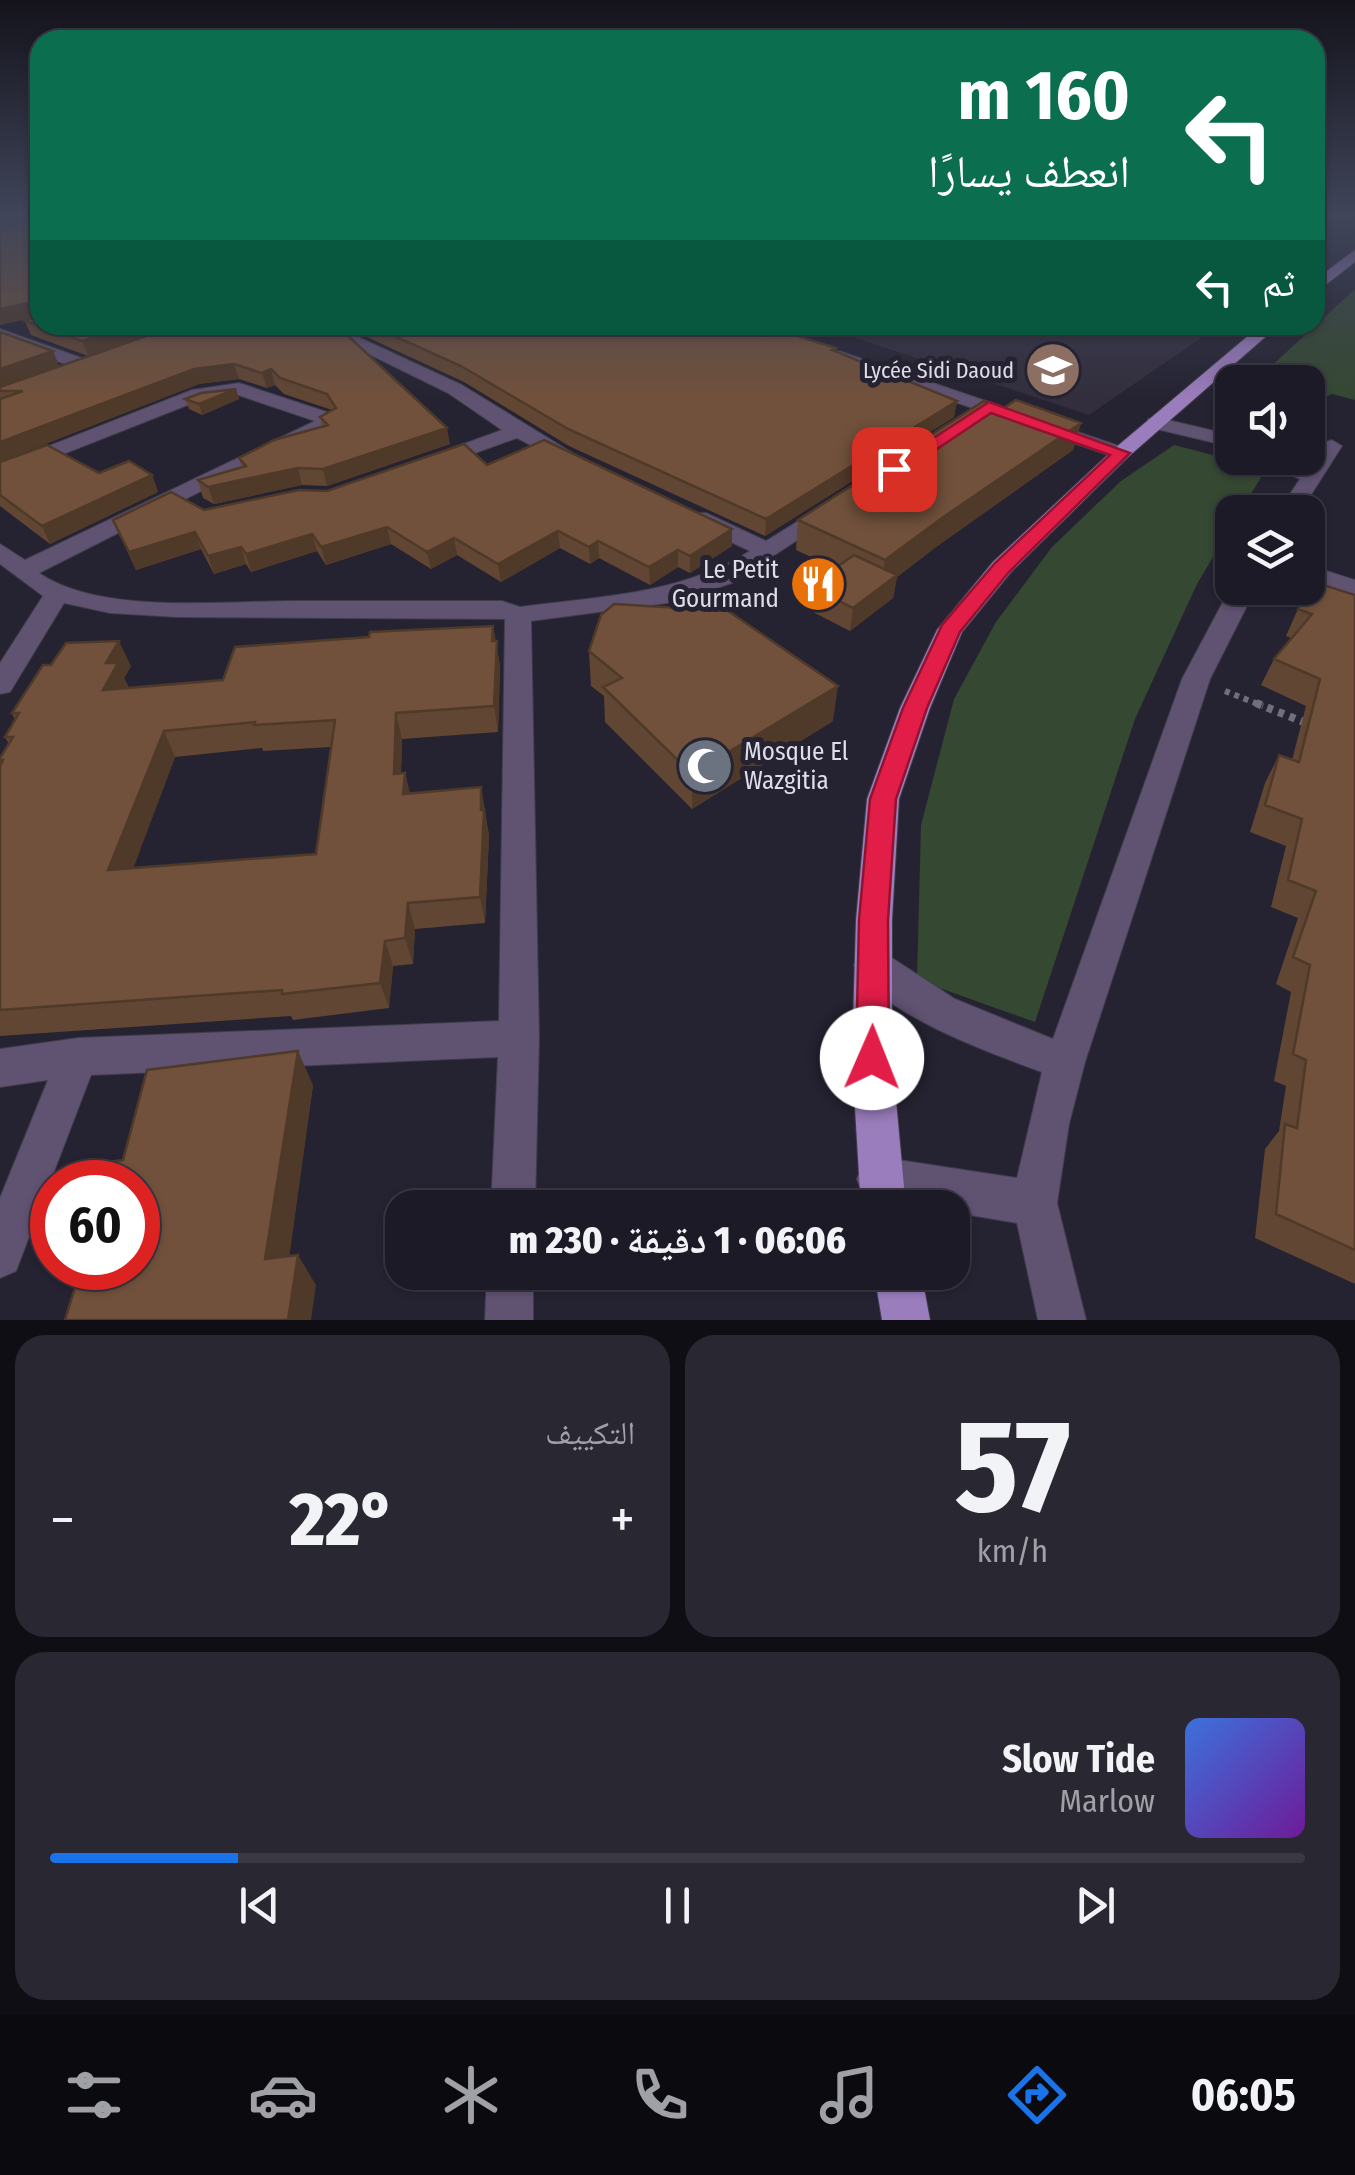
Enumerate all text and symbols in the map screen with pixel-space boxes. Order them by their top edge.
text: 160 m [958,54,1130,138]
icon: left [1165,70,1295,200]
text: انعطف يسارًا [928,145,1130,199]
icon: left [1187,260,1242,315]
text: ثم [1262,260,1295,306]
school or university icon: Lycée Sidi Daoud [1023,340,1083,400]
place label: Lycée Sidi Daoud [863,357,1014,384]
map controls [1215,365,1325,605]
button: sound [1215,365,1325,475]
pin [852,427,937,512]
icon: arrive [867,442,922,497]
button: layers [1215,495,1325,605]
restaurant icon: Le Petit Gourmand [788,554,848,614]
place label: Le Petit Gourmand [672,555,780,614]
mosque icon: Mosque El Wazgitia [675,736,735,796]
place label: Mosque El Wazgitia [744,737,849,796]
position arrow [820,1006,924,1110]
speed limit sign: 60 [30,1160,160,1290]
text: 06:06 · 1 دقيقة · 230 m [509,1217,846,1263]
text: 57 [954,1389,1071,1545]
text: التكييف [545,1414,635,1452]
text: 22° [290,1475,395,1565]
text: − [50,1487,75,1553]
text: + [610,1487,635,1553]
text: km/h [977,1532,1048,1570]
text: Slow Tide [1002,1736,1155,1782]
text: Marlow [1059,1782,1155,1820]
icon: previous [232,1878,287,1933]
icon: pause [650,1878,705,1933]
icon: next [1068,1878,1123,1933]
icon: filters [59,2060,129,2130]
icon: car [248,2060,318,2130]
icon: climate [436,2060,506,2130]
icon: phone [625,2060,695,2130]
icon: music [814,2060,884,2130]
icon: directions [1002,2060,1072,2130]
text: 06:05 [1191,2068,1296,2122]

